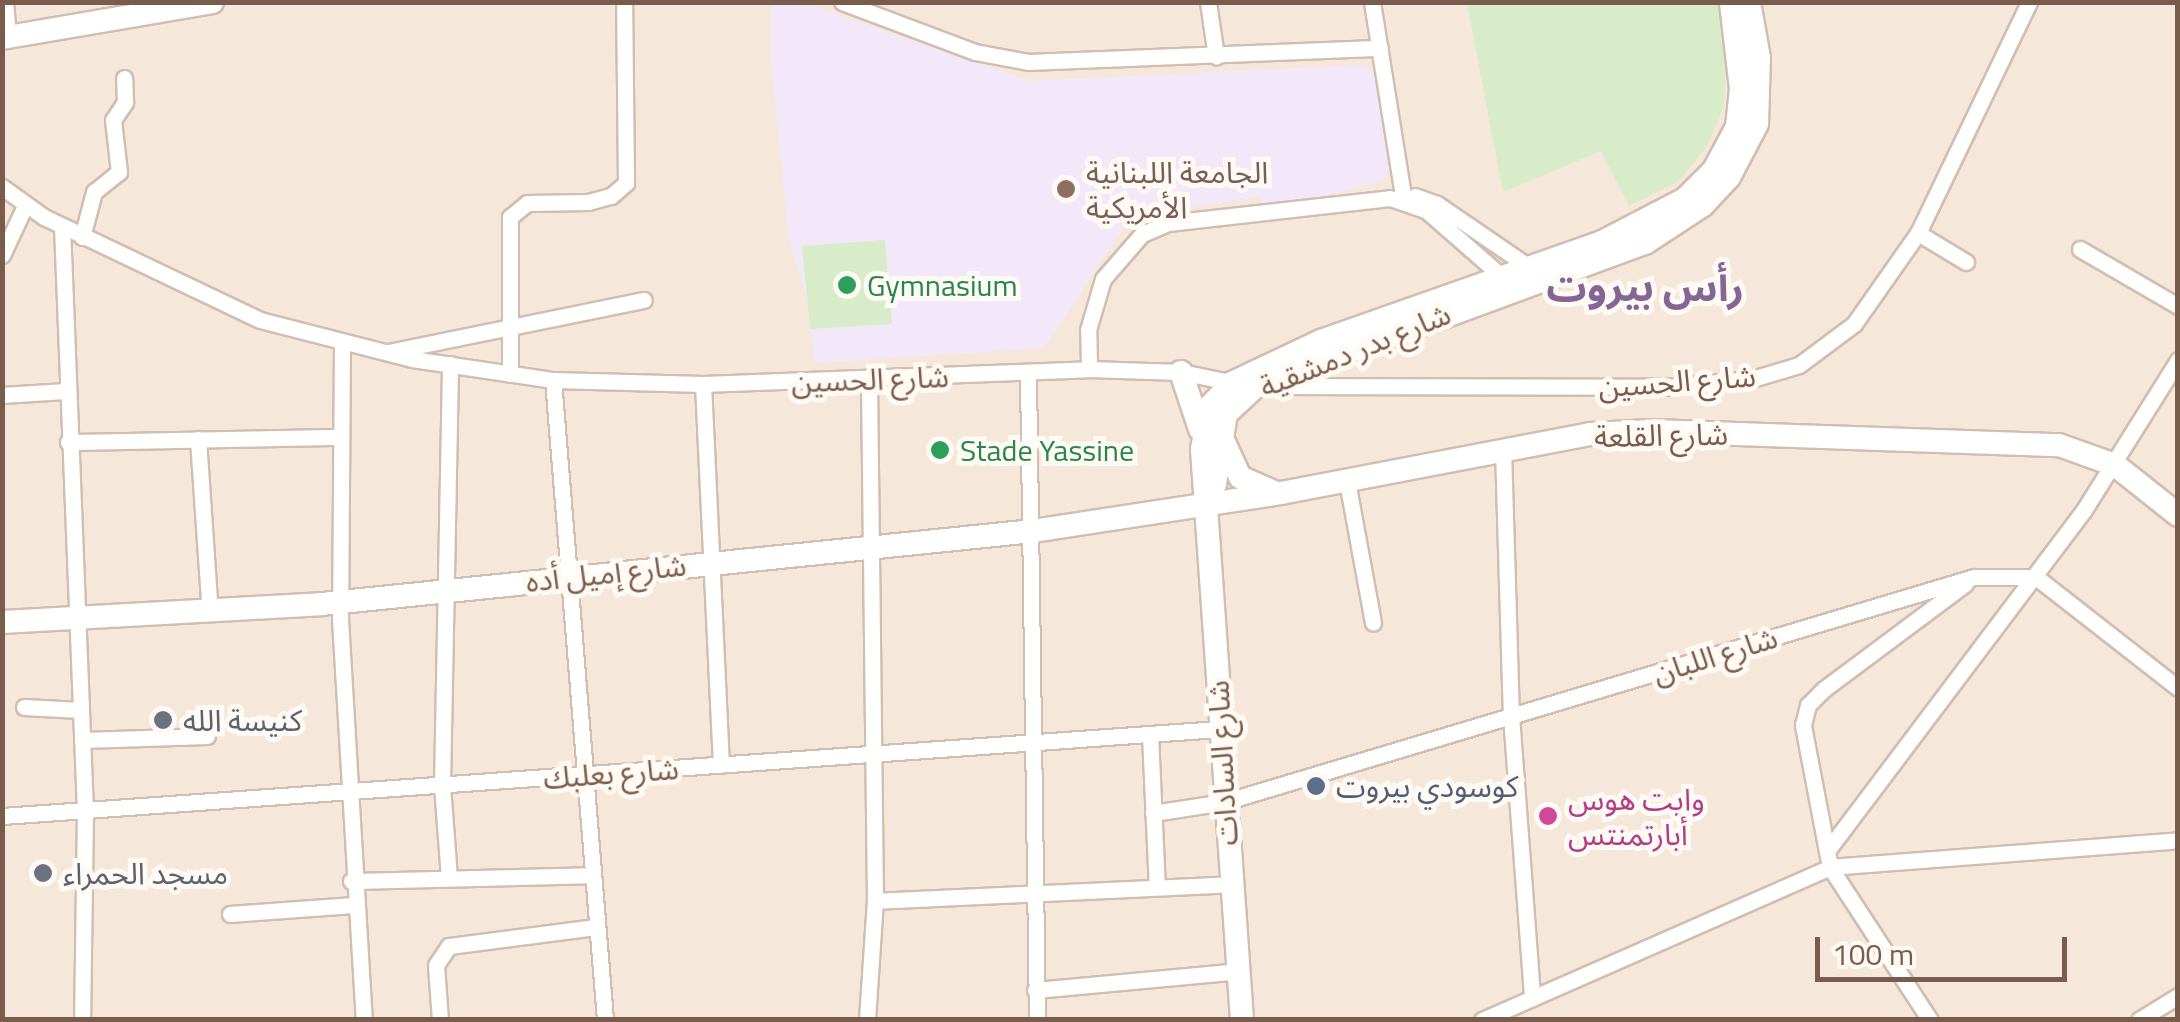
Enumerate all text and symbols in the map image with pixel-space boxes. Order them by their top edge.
place label: الجامعة اللبنانية الأمريكية [1086,154,1268,224]
marker: الجامعة اللبنانية الأمريكية [1055,178,1077,200]
district label: رأس بيروت [1546,263,1744,311]
place label: Gymnasium [867,267,1018,303]
marker: Gymnasium [836,274,858,296]
street label: شارع بدر دمشقية [1254,295,1456,405]
street label: شارع الحسين [791,358,949,400]
street label: شارع الحسين [1597,358,1757,404]
street label: شارع القلعة [1594,416,1728,454]
place label: Stade Yassine [960,432,1134,468]
marker: Stade Yassine [929,439,951,461]
street label: شارع إميل أده [524,547,688,599]
street label: شارع اللبان [1648,619,1782,691]
street label: شارع السادات [1200,679,1244,847]
place label: كنيسة الله [183,702,302,738]
marker: كنيسة الله [152,709,174,731]
street label: شارع بعلبك [542,750,680,796]
place label: كوسودي بيروت [1336,768,1518,804]
marker: كوسودي بيروت [1305,775,1327,797]
place label: وايت هوس أبارتمنتس [1568,781,1705,852]
marker: وايت هوس أبارتمنتس [1537,805,1559,827]
place label: مسجد الحمراء [63,855,228,891]
marker: مسجد الحمراء [32,862,54,884]
scale bar [1820,917,2072,979]
text: 100 m [1832,931,1914,977]

